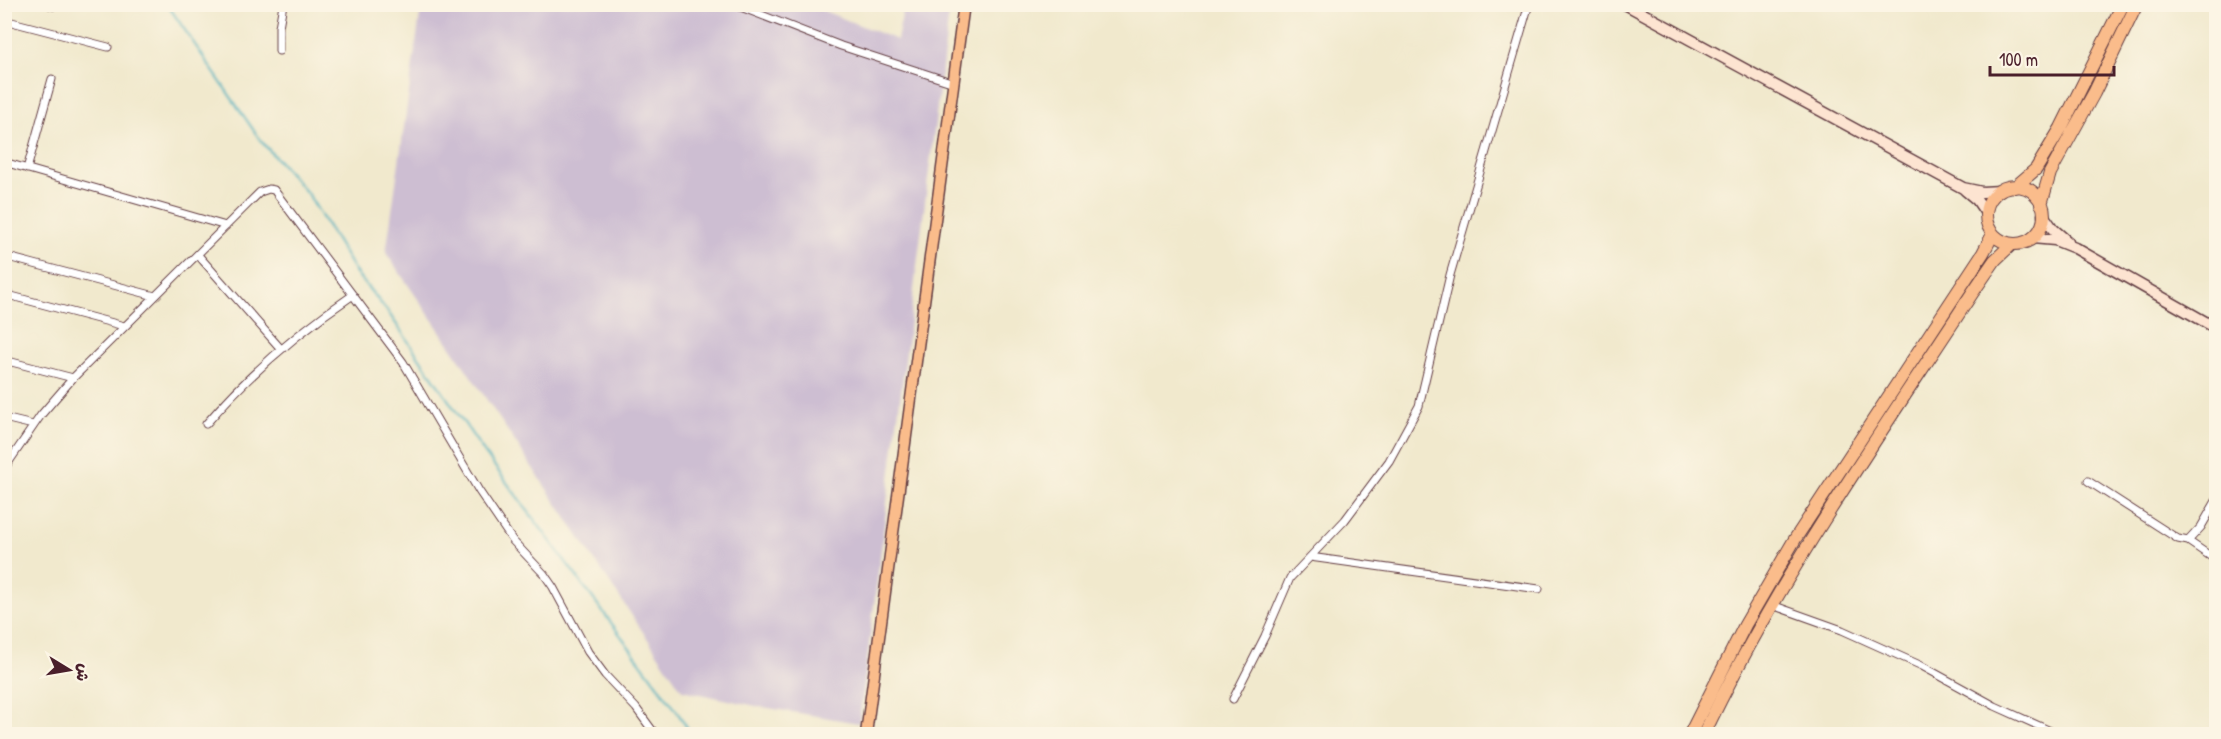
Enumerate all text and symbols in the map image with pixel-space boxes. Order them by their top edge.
scale bar [1990,39,2114,77]
text: 100 m [1999,47,2038,72]
north arrow [39,640,99,700]
text: ش [71,662,96,684]

